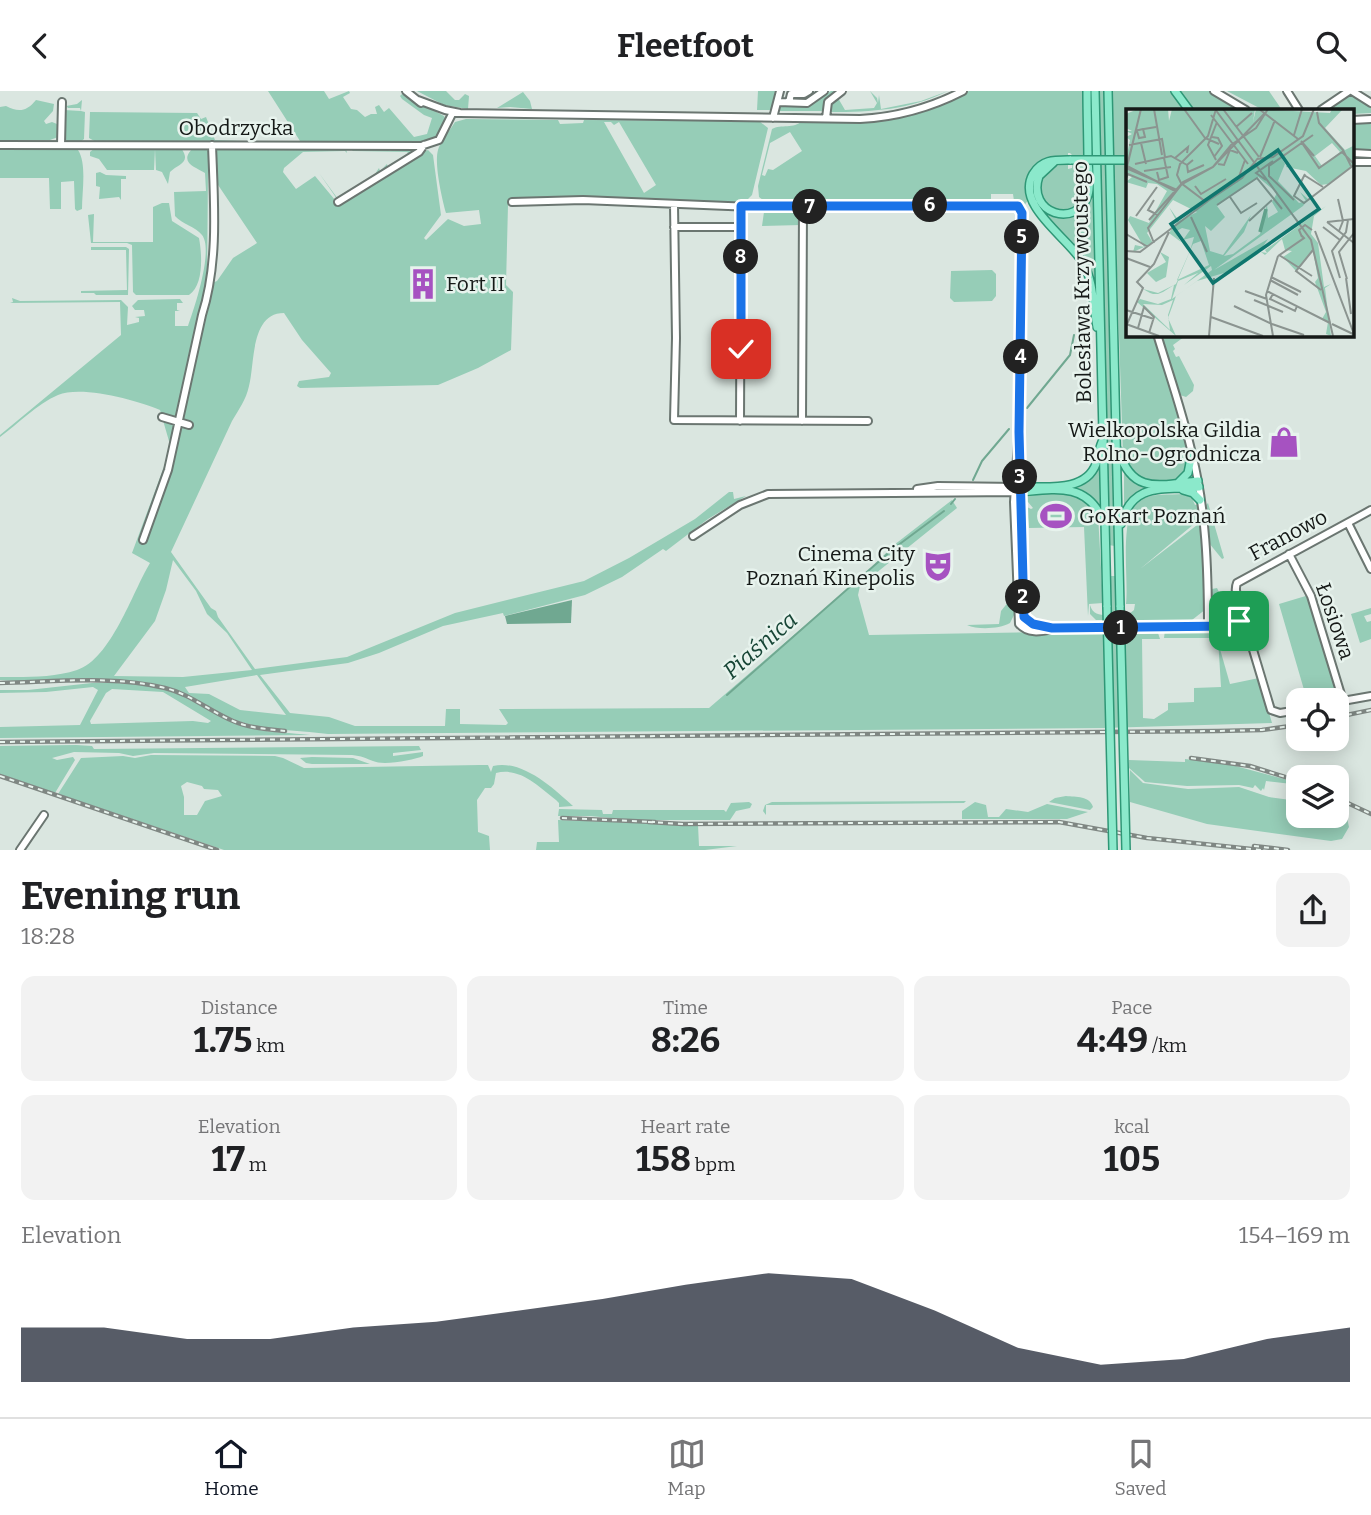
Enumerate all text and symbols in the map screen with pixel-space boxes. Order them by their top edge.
icon: back [21,27,59,65]
text: Fleetfoot [617,27,754,65]
icon: search [1312,27,1350,65]
inset map [1126,109,1354,336]
street label: Obodrzycka [178,115,294,141]
street label: Bolesława Krzywoustego [1067,161,1097,403]
pin: 6 [912,187,948,223]
pin: 7 [792,190,828,225]
text: 6 [924,193,935,216]
text: 7 [804,195,815,218]
pin: 5 [1004,219,1040,255]
text: 5 [1016,225,1027,248]
pin: 8 [724,239,758,275]
text: 8 [735,245,746,268]
building icon: Fort II [406,267,440,301]
place label: Fort II [446,271,505,297]
pin [711,319,771,379]
icon: check [722,330,760,368]
pin: 4 [1004,339,1038,375]
text: 4 [1015,345,1026,368]
place label: Wielkopolska Gildia Rolno-Ogrodnicza [1068,417,1262,467]
shop icon: Wielkopolska Gildia Rolno-Ogrodnicza [1267,425,1301,459]
pin: 3 [1002,459,1038,495]
text: 3 [1014,465,1025,488]
sports icon: GoKart Poznań [1039,499,1073,533]
place label: GoKart Poznań [1079,503,1225,529]
street label: Franowo [1244,504,1332,566]
place label: Cinema City Poznań Kinepolis [746,541,916,591]
theatre icon: Cinema City Poznań Kinepolis [921,549,955,583]
street label: Łosiowa [1310,579,1360,663]
pin: 2 [1006,580,1040,615]
text: 2 [1017,585,1028,608]
pin [1209,591,1269,651]
icon: arrive [1220,602,1258,640]
water label: Piaśnica [717,605,803,685]
pin: 1 [1104,611,1138,645]
text: 1 [1116,616,1125,639]
map controls [1286,688,1349,828]
button: locate [1286,688,1349,751]
button: layers [1286,765,1349,828]
text: Evening run [21,873,240,919]
button: share [1276,873,1350,947]
text: 18:28 [21,922,75,950]
text: Distance [201,996,278,1019]
text: Time [663,996,708,1019]
text: Pace [1111,996,1152,1019]
text: 1.75 [193,1019,252,1061]
text: 8:26 [651,1019,720,1061]
text: 4:49 [1077,1019,1148,1061]
text: km [252,1034,285,1057]
text: /km [1148,1034,1187,1057]
text: Elevation [198,1115,281,1138]
text: Heart rate [641,1115,730,1138]
text: kcal [1114,1115,1150,1138]
text: 17 [211,1138,245,1180]
text: 158 [636,1138,691,1180]
text: 105 [1104,1138,1160,1180]
text: m [245,1153,267,1176]
text: bpm [691,1153,735,1176]
text: Elevation [21,1221,121,1249]
text: 154–169 m [1239,1221,1350,1249]
tab: Home [204,1435,259,1500]
tab: Map [667,1435,706,1500]
tab: Saved [1114,1435,1167,1500]

